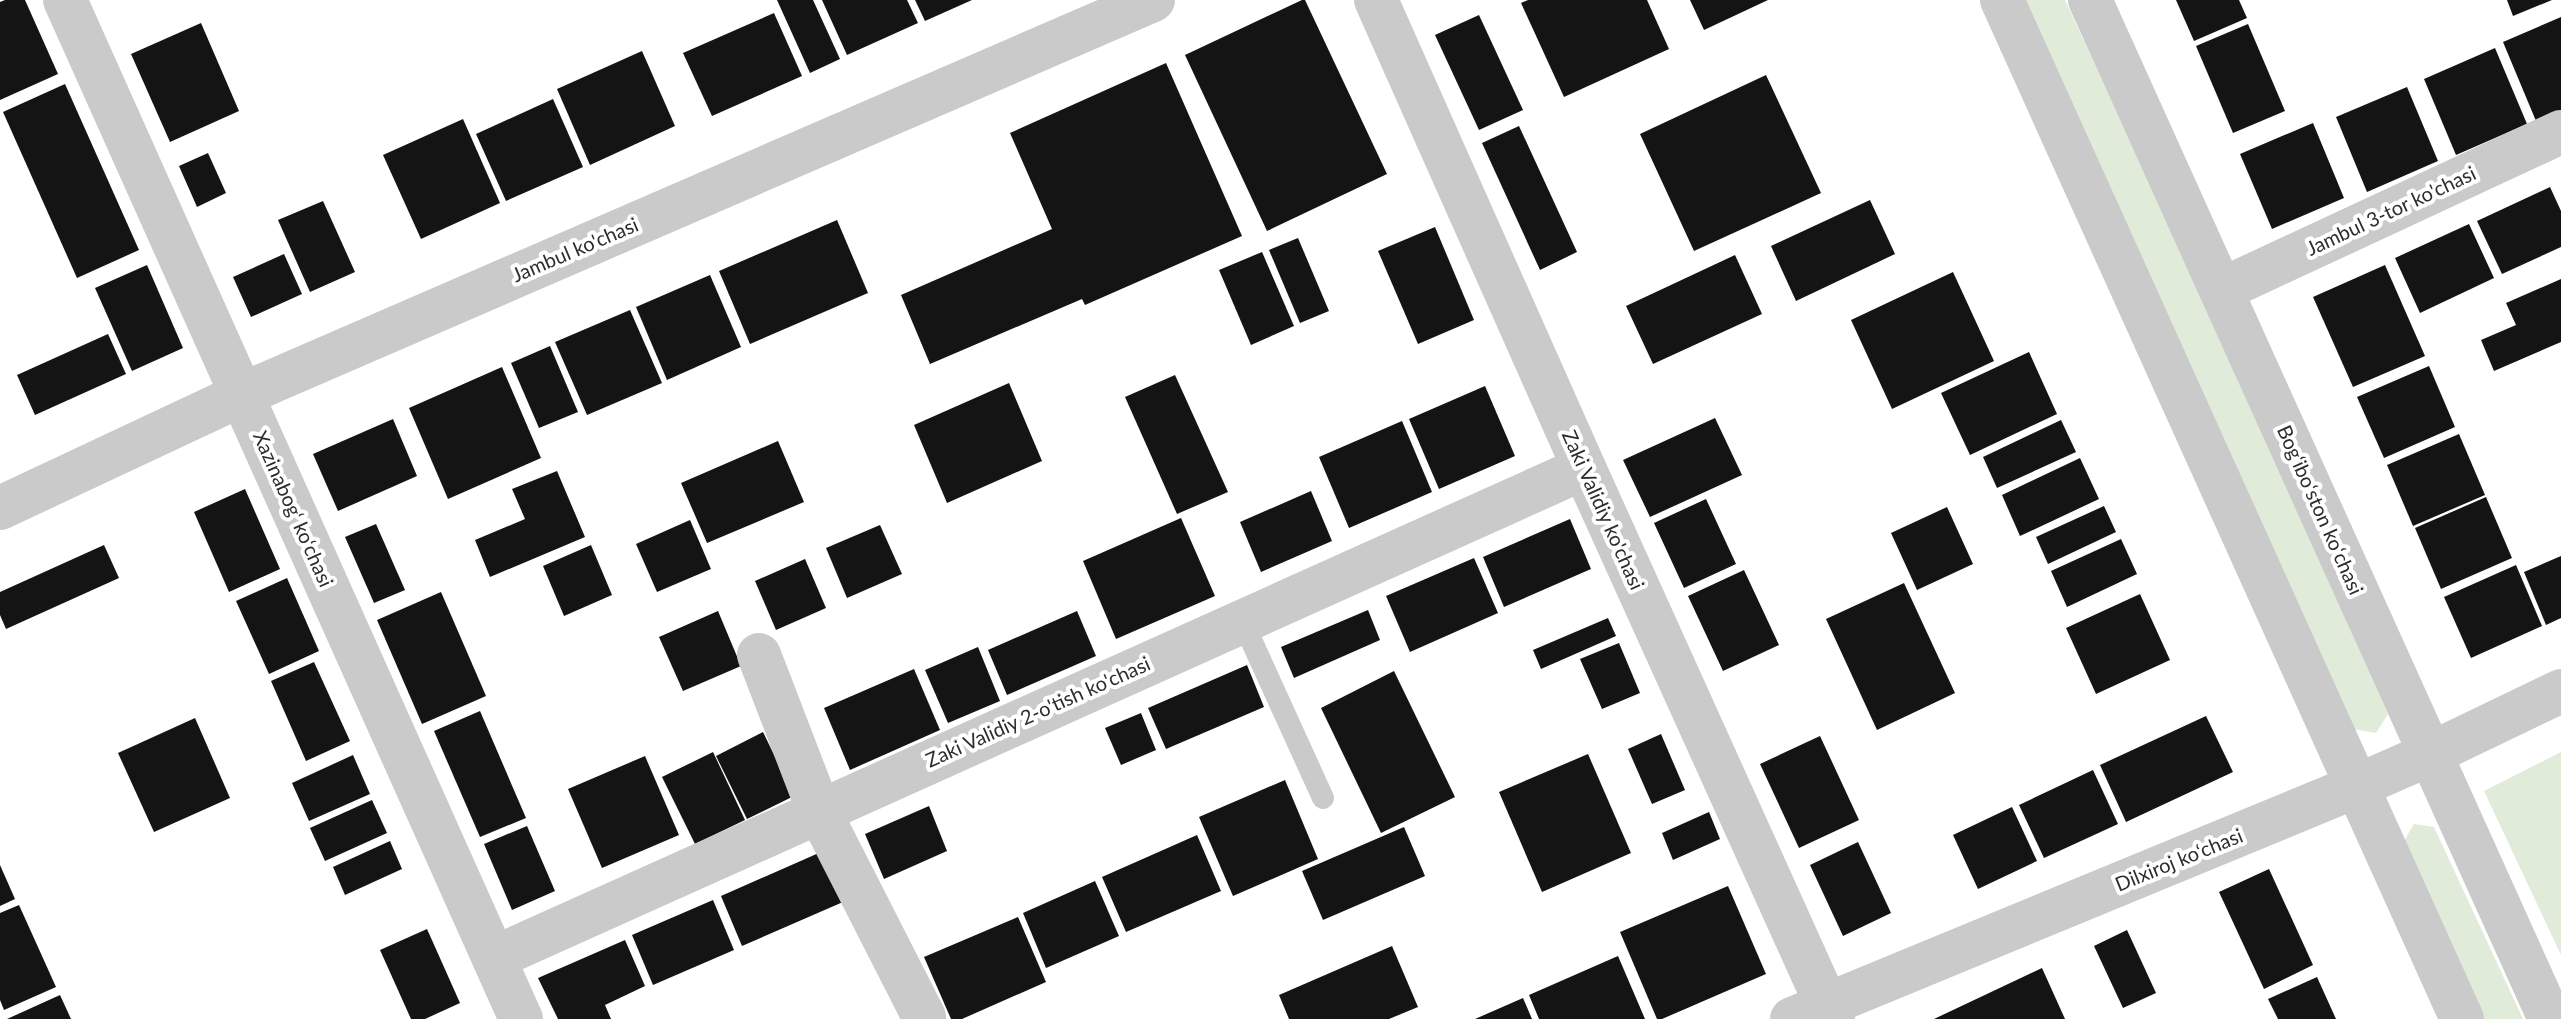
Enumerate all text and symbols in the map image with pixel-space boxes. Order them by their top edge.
street label: Jambul 3-tor ko'chasi [2302,160,2479,260]
street label: Jambul ko'chasi [508,212,641,286]
street label: Bogʻiboʻston koʻchasi [2273,421,2369,598]
street label: Zaki Validiy ko'chasi [1558,426,1650,593]
street label: Xazinabog‘ ko‘chasi [249,427,339,590]
street label: Zaki Validiy 2-o'tish ko'chasi [922,651,1154,772]
street label: Dilxiroj ko‘chasi [2111,823,2246,896]

